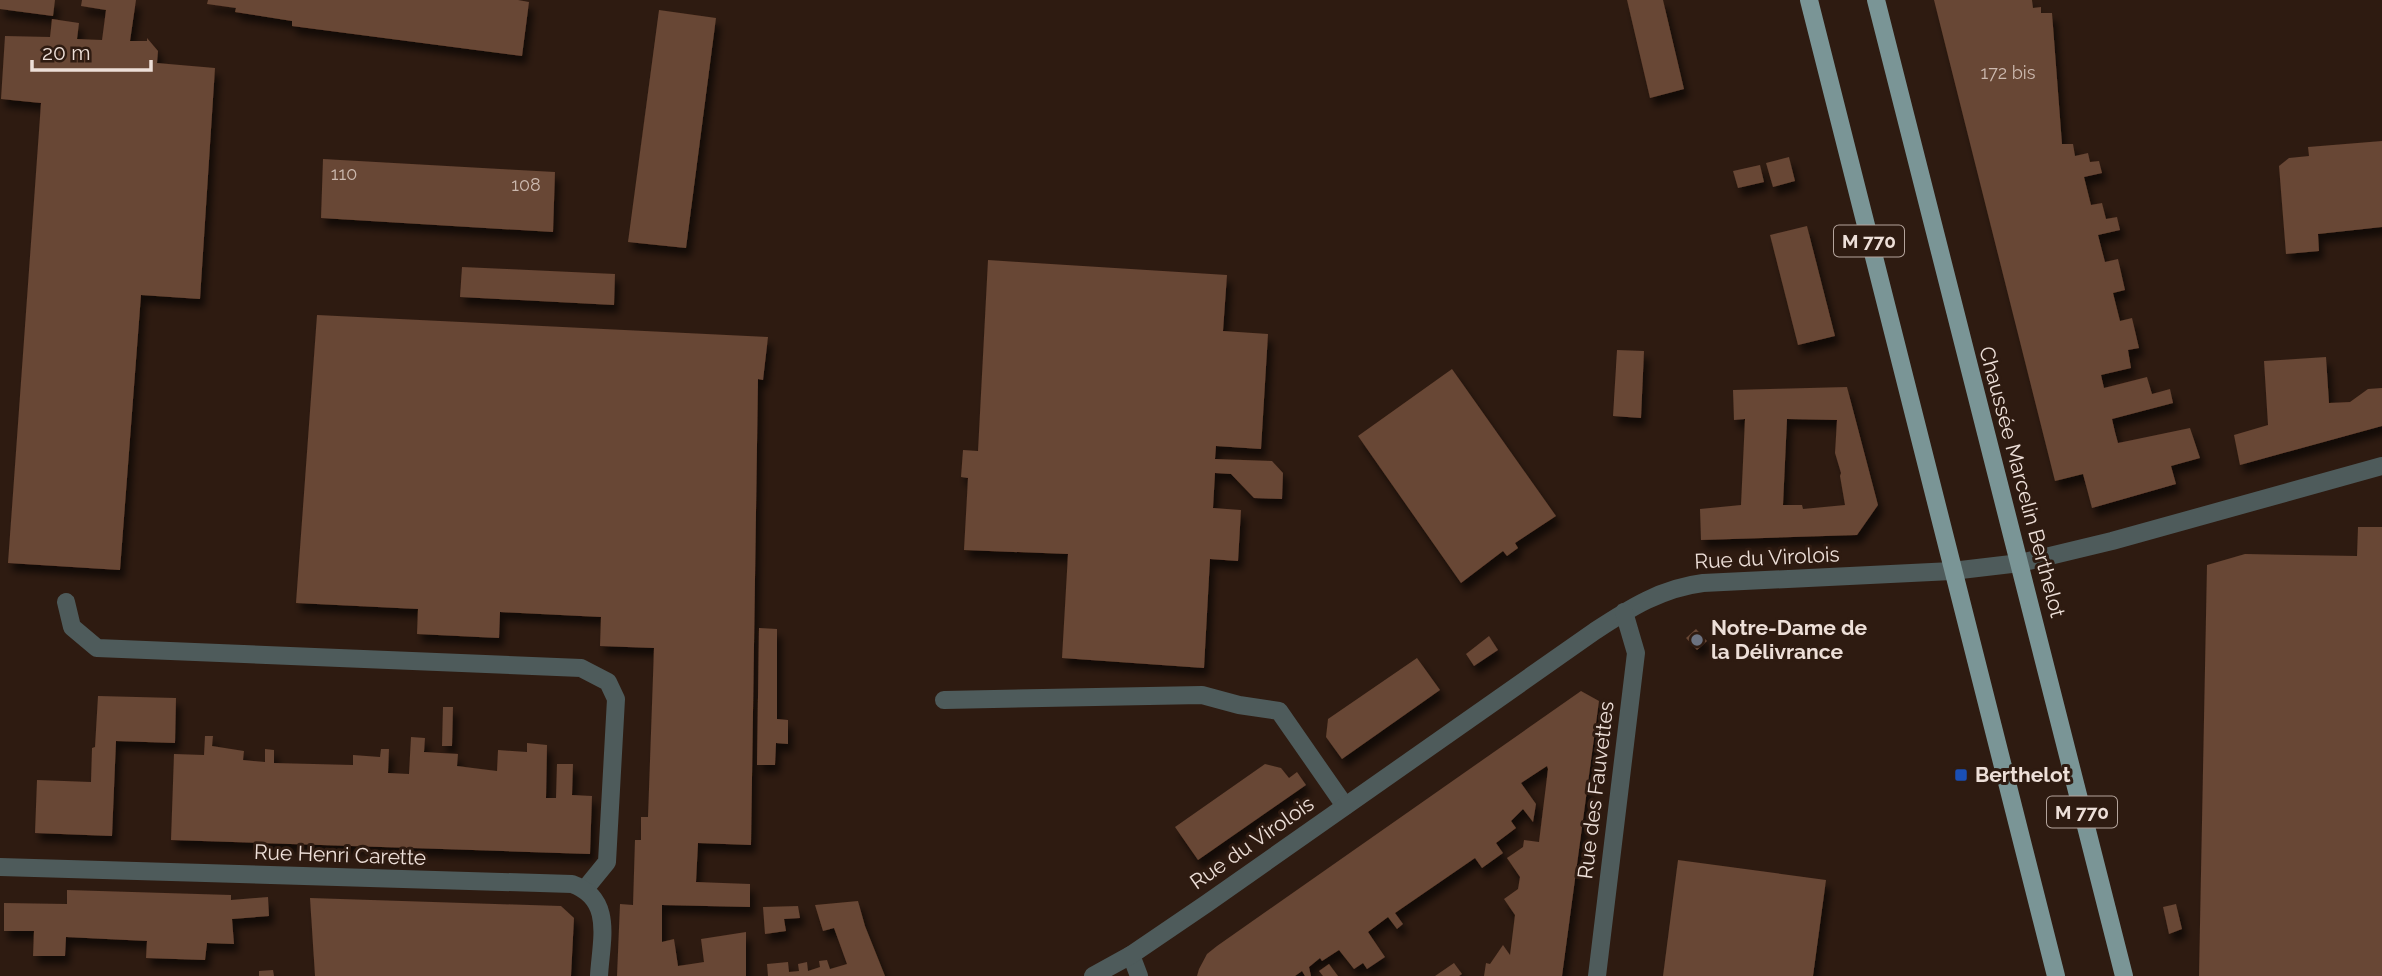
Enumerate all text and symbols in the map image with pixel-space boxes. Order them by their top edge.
scale bar [32,28,150,72]
text: 20 m [42,40,90,65]
house number: 172 bis [1981,62,2036,83]
house number: 110 [331,163,357,184]
house number: 108 [511,174,541,195]
road number: M 770 [1834,226,1904,256]
street label: Chaussée Marcelin Berthelot [1974,344,2071,620]
street label: Rue du Virolois [1694,541,1840,574]
place label: Notre-Dame de la Délivrance [1711,615,1867,664]
marker: Notre-Dame de la Délivrance [1689,632,1705,648]
street label: Rue des Fauvettes [1572,700,1619,880]
place label: Berthelot [1975,762,2071,787]
marker: Berthelot [1953,767,1969,783]
street label: Rue du Virolois [1185,791,1318,894]
road number: M 770 [2047,796,2117,828]
street label: Rue Henri Carette [254,839,427,870]

